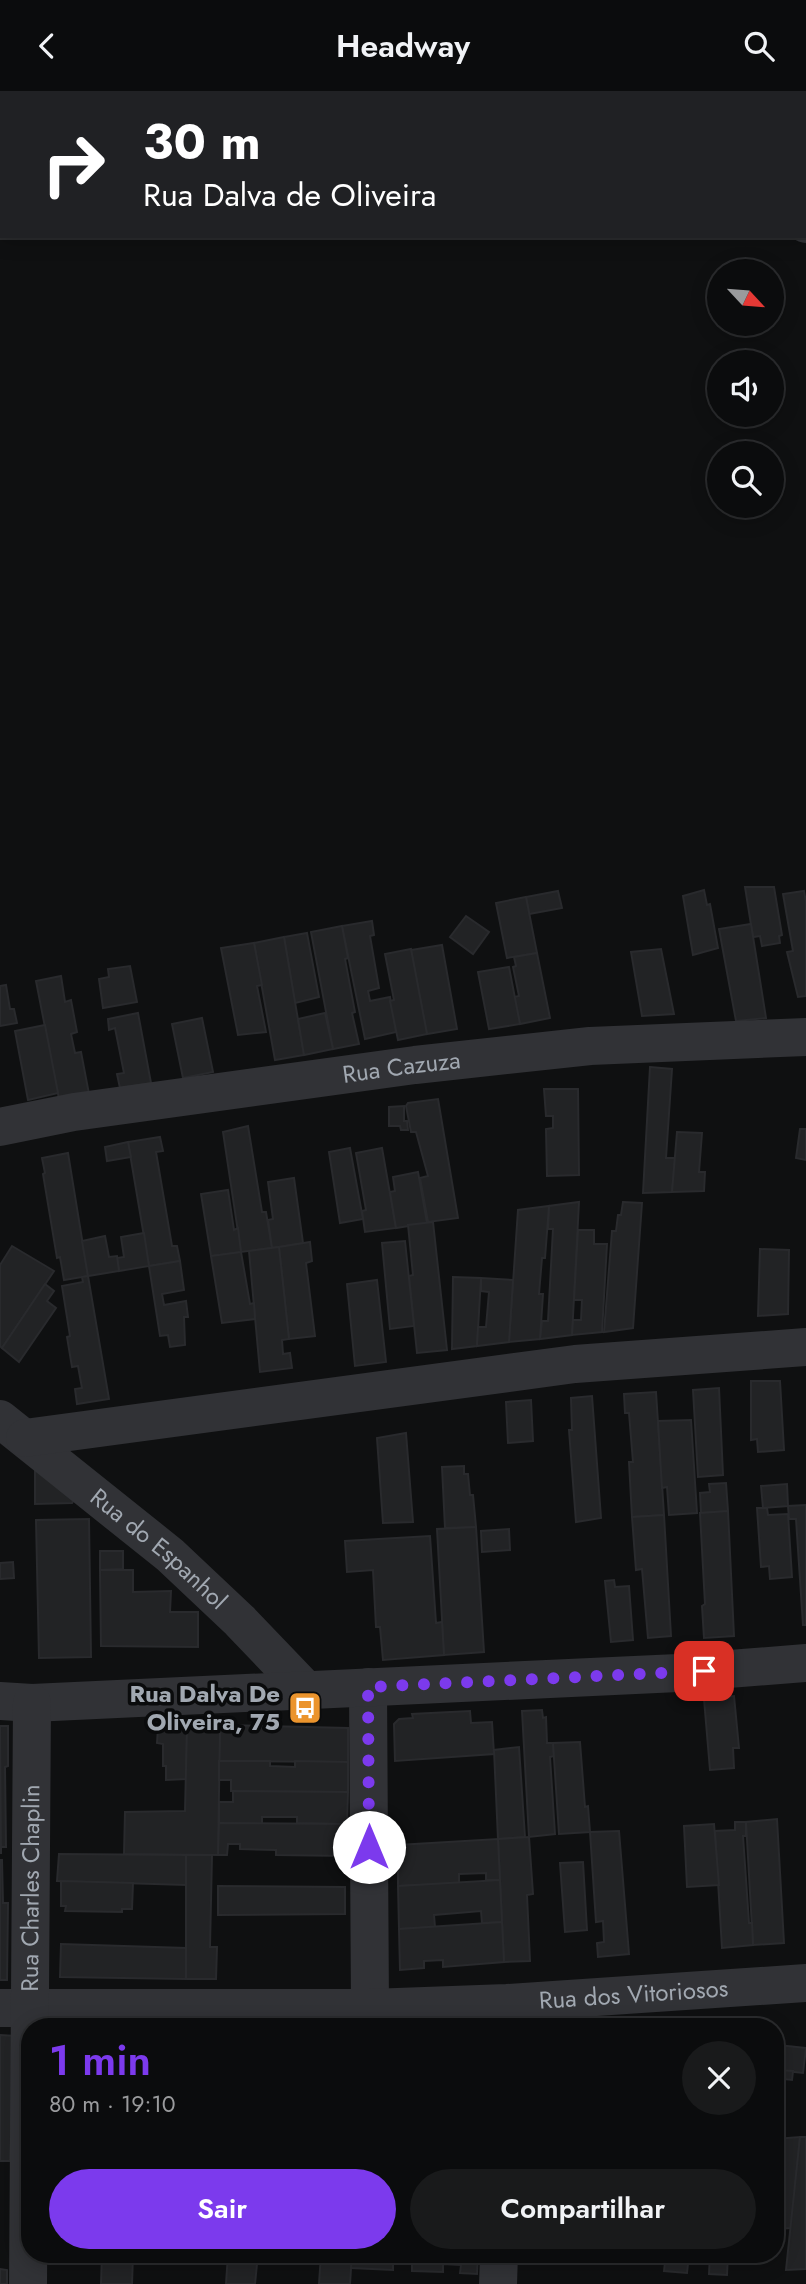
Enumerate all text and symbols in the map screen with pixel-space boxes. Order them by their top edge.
text: Headway [336,23,470,69]
icon: back [28,27,66,65]
icon: search [740,27,778,65]
text: 30 m [143,107,261,177]
icon: right [28,119,119,210]
text: Rua Dalva de Oliveira [143,172,436,218]
north arrow [707,259,784,336]
map controls [707,259,784,518]
button: sound [707,350,784,427]
button: search [707,441,784,518]
street label: Rua Cazuza [340,1042,462,1092]
street label: Rua do Espanhol [83,1480,235,1617]
pin [674,1641,734,1701]
icon: arrive [685,1652,723,1690]
place label: Rua Dalva De Oliveira, 75 [129,1676,280,1739]
bus stop icon: Rua Dalva De Oliveira, 75 [286,1689,324,1727]
street label: Rua Charles Chaplin [12,1784,48,1992]
position arrow [332,1810,406,1884]
street label: Rua dos Vitoriosos [538,1970,729,2018]
text: 1 min [49,2030,151,2091]
button: close [682,2041,756,2115]
text: 80 m · 19:10 [49,2087,176,2121]
button: Sair [49,2169,396,2249]
button: Compartilhar [410,2169,756,2249]

